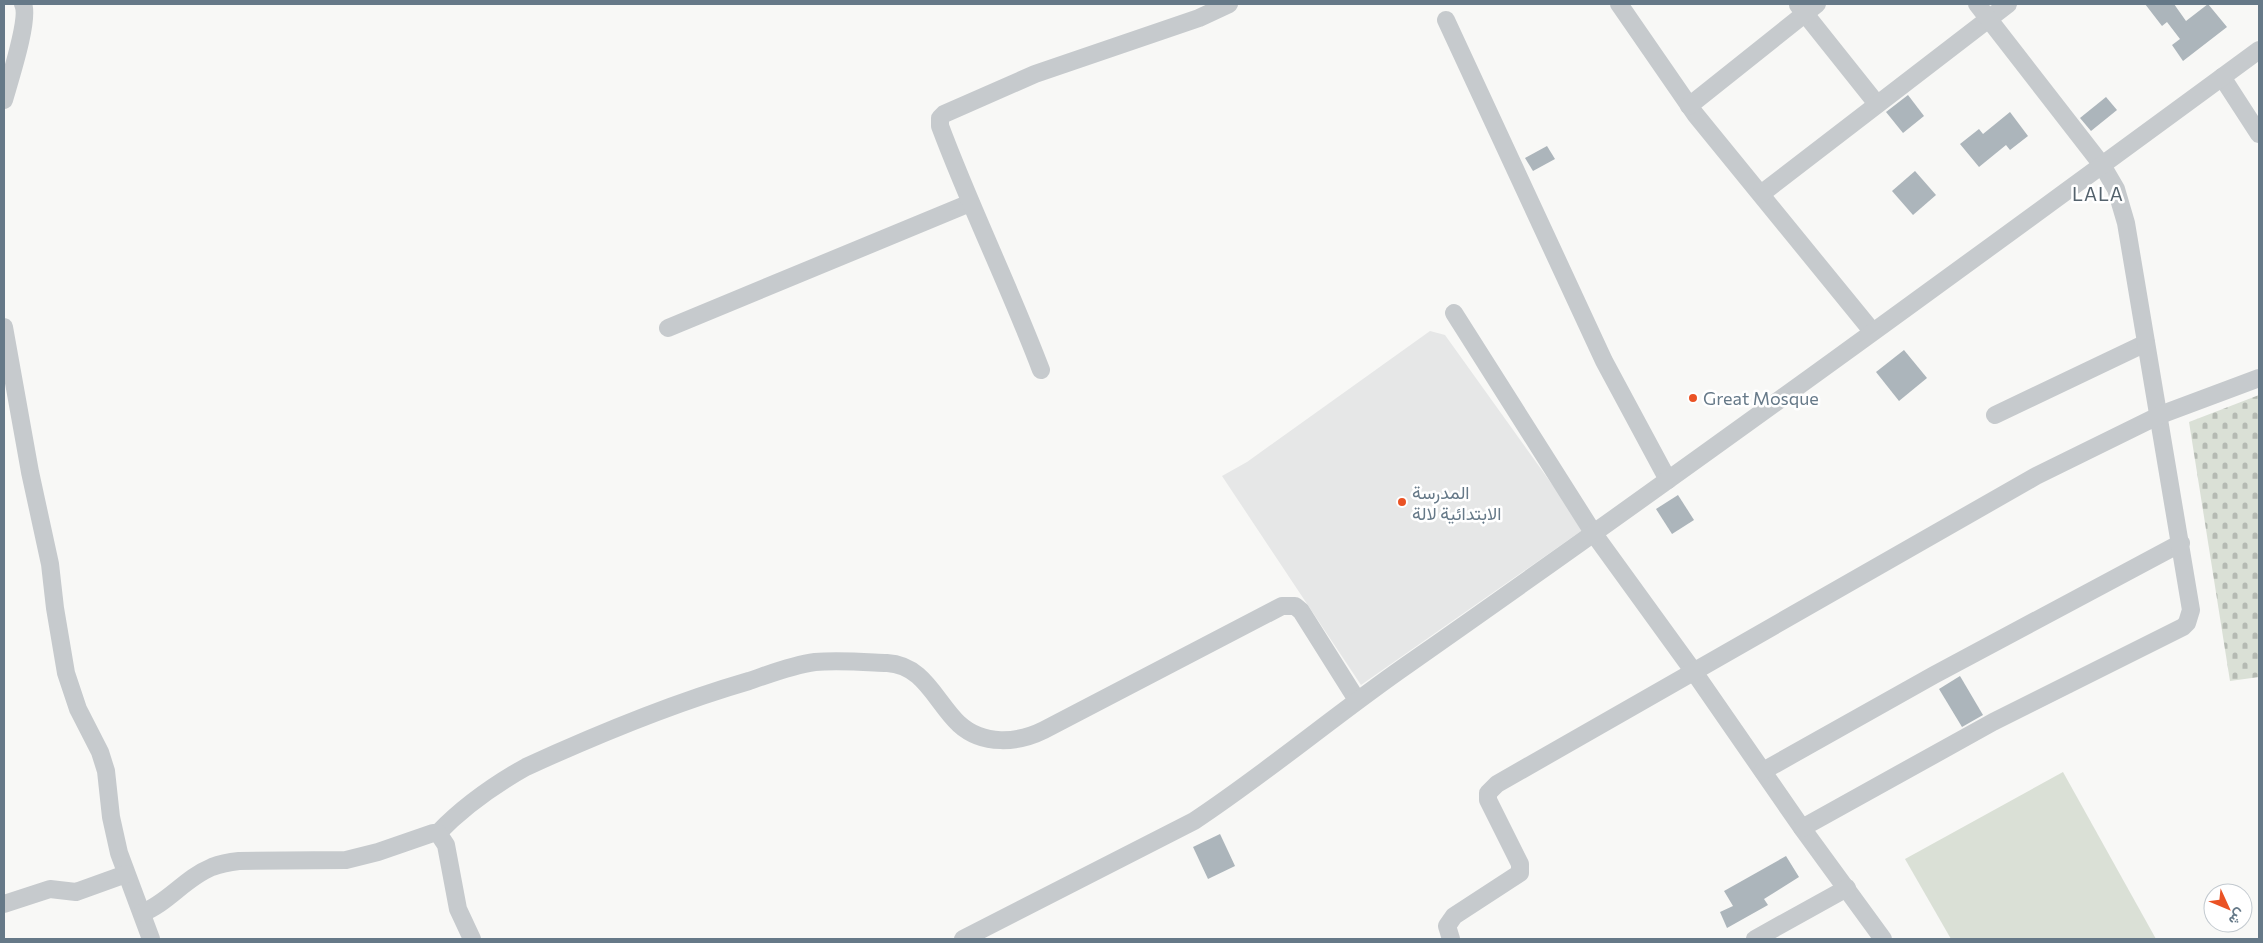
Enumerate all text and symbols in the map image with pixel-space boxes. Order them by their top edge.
district label: LALA [2072,182,2124,205]
place label: Great Mosque [1703,387,1819,409]
marker: Great Mosque [1687,392,1699,404]
place label: المدرسة الابتدائية لالة [1412,481,1502,524]
marker: المدرسة الابتدائية لالة [1396,496,1408,508]
north arrow [2203,883,2253,933]
text: ش [2225,905,2250,929]

